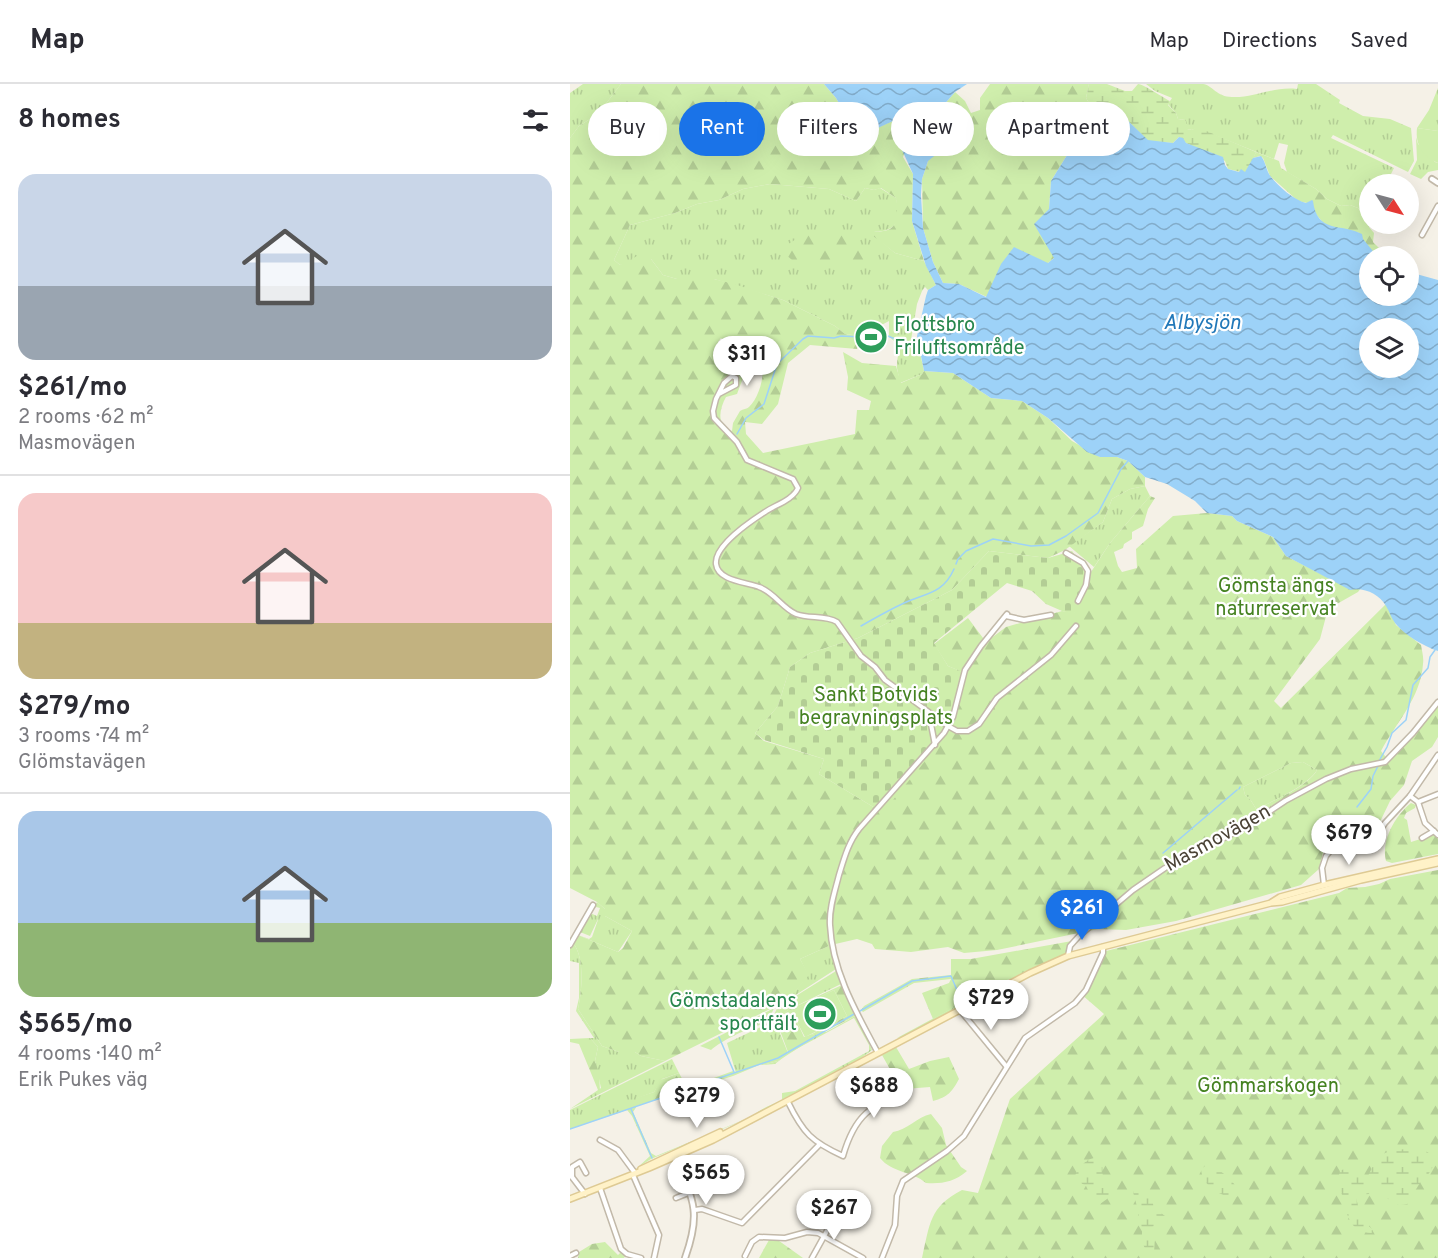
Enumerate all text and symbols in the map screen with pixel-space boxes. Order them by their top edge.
text: Map [30,23,85,59]
text: Map [1149,28,1189,55]
text: Directions [1222,28,1317,55]
text: Saved [1350,28,1408,55]
chip: Buy [588,102,667,156]
chip: Rent [679,102,765,156]
chip: Filters [777,102,879,156]
chip: New [891,102,974,156]
chip: Apartment [986,102,1130,156]
text: 8 homes [18,104,121,137]
icon: filters [519,104,552,137]
north arrow [1359,174,1419,234]
map controls [1359,174,1419,378]
icon: home [231,213,339,321]
button: locate [1359,246,1419,306]
water label: Albysjön [1163,310,1241,337]
place label: Flottsbro Friluftsområde [894,313,1025,362]
button: layers [1359,318,1419,378]
sports icon: Flottsbro Friluftsområde [853,319,889,355]
pin: $311 [711,336,783,387]
text: $311 [727,342,767,368]
text: $261/mo [18,372,127,405]
text: 2 rooms · 62 m² [18,405,154,431]
text: Masmovägen [18,431,135,457]
icon: home [231,532,339,640]
park label: Gömsta ängs naturreservat [1215,574,1337,623]
park label: Sankt Botvids begravningsplats [799,683,953,732]
text: $279/mo [18,691,131,724]
text: 3 rooms · 74 m² [18,724,149,750]
text: Glömstavägen [18,750,146,776]
street label: Masmovägen [1160,799,1276,879]
pin: $679 [1313,815,1385,866]
text: $679 [1325,821,1373,847]
icon: home [231,850,339,958]
pin: $261 [1046,890,1118,941]
text: $261 [1060,896,1104,922]
pin: $729 [955,980,1027,1031]
text: $729 [967,986,1015,1012]
place label: Gömstadalens sportfält [669,989,797,1038]
sports icon: Gömstadalens sportfält [802,996,838,1032]
text: $565/mo [18,1009,133,1042]
text: 4 rooms · 140 m² [18,1042,162,1068]
text: Erik Pukes väg [18,1068,148,1094]
pin: $688 [838,1068,910,1119]
text: $688 [849,1074,899,1100]
park label: Gömmarskogen [1197,1074,1339,1100]
pin: $279 [661,1078,733,1129]
text: $279 [673,1084,721,1110]
pin: $565 [670,1155,742,1206]
text: $565 [682,1161,730,1187]
pin: $267 [798,1190,870,1241]
text: $267 [810,1196,858,1222]

